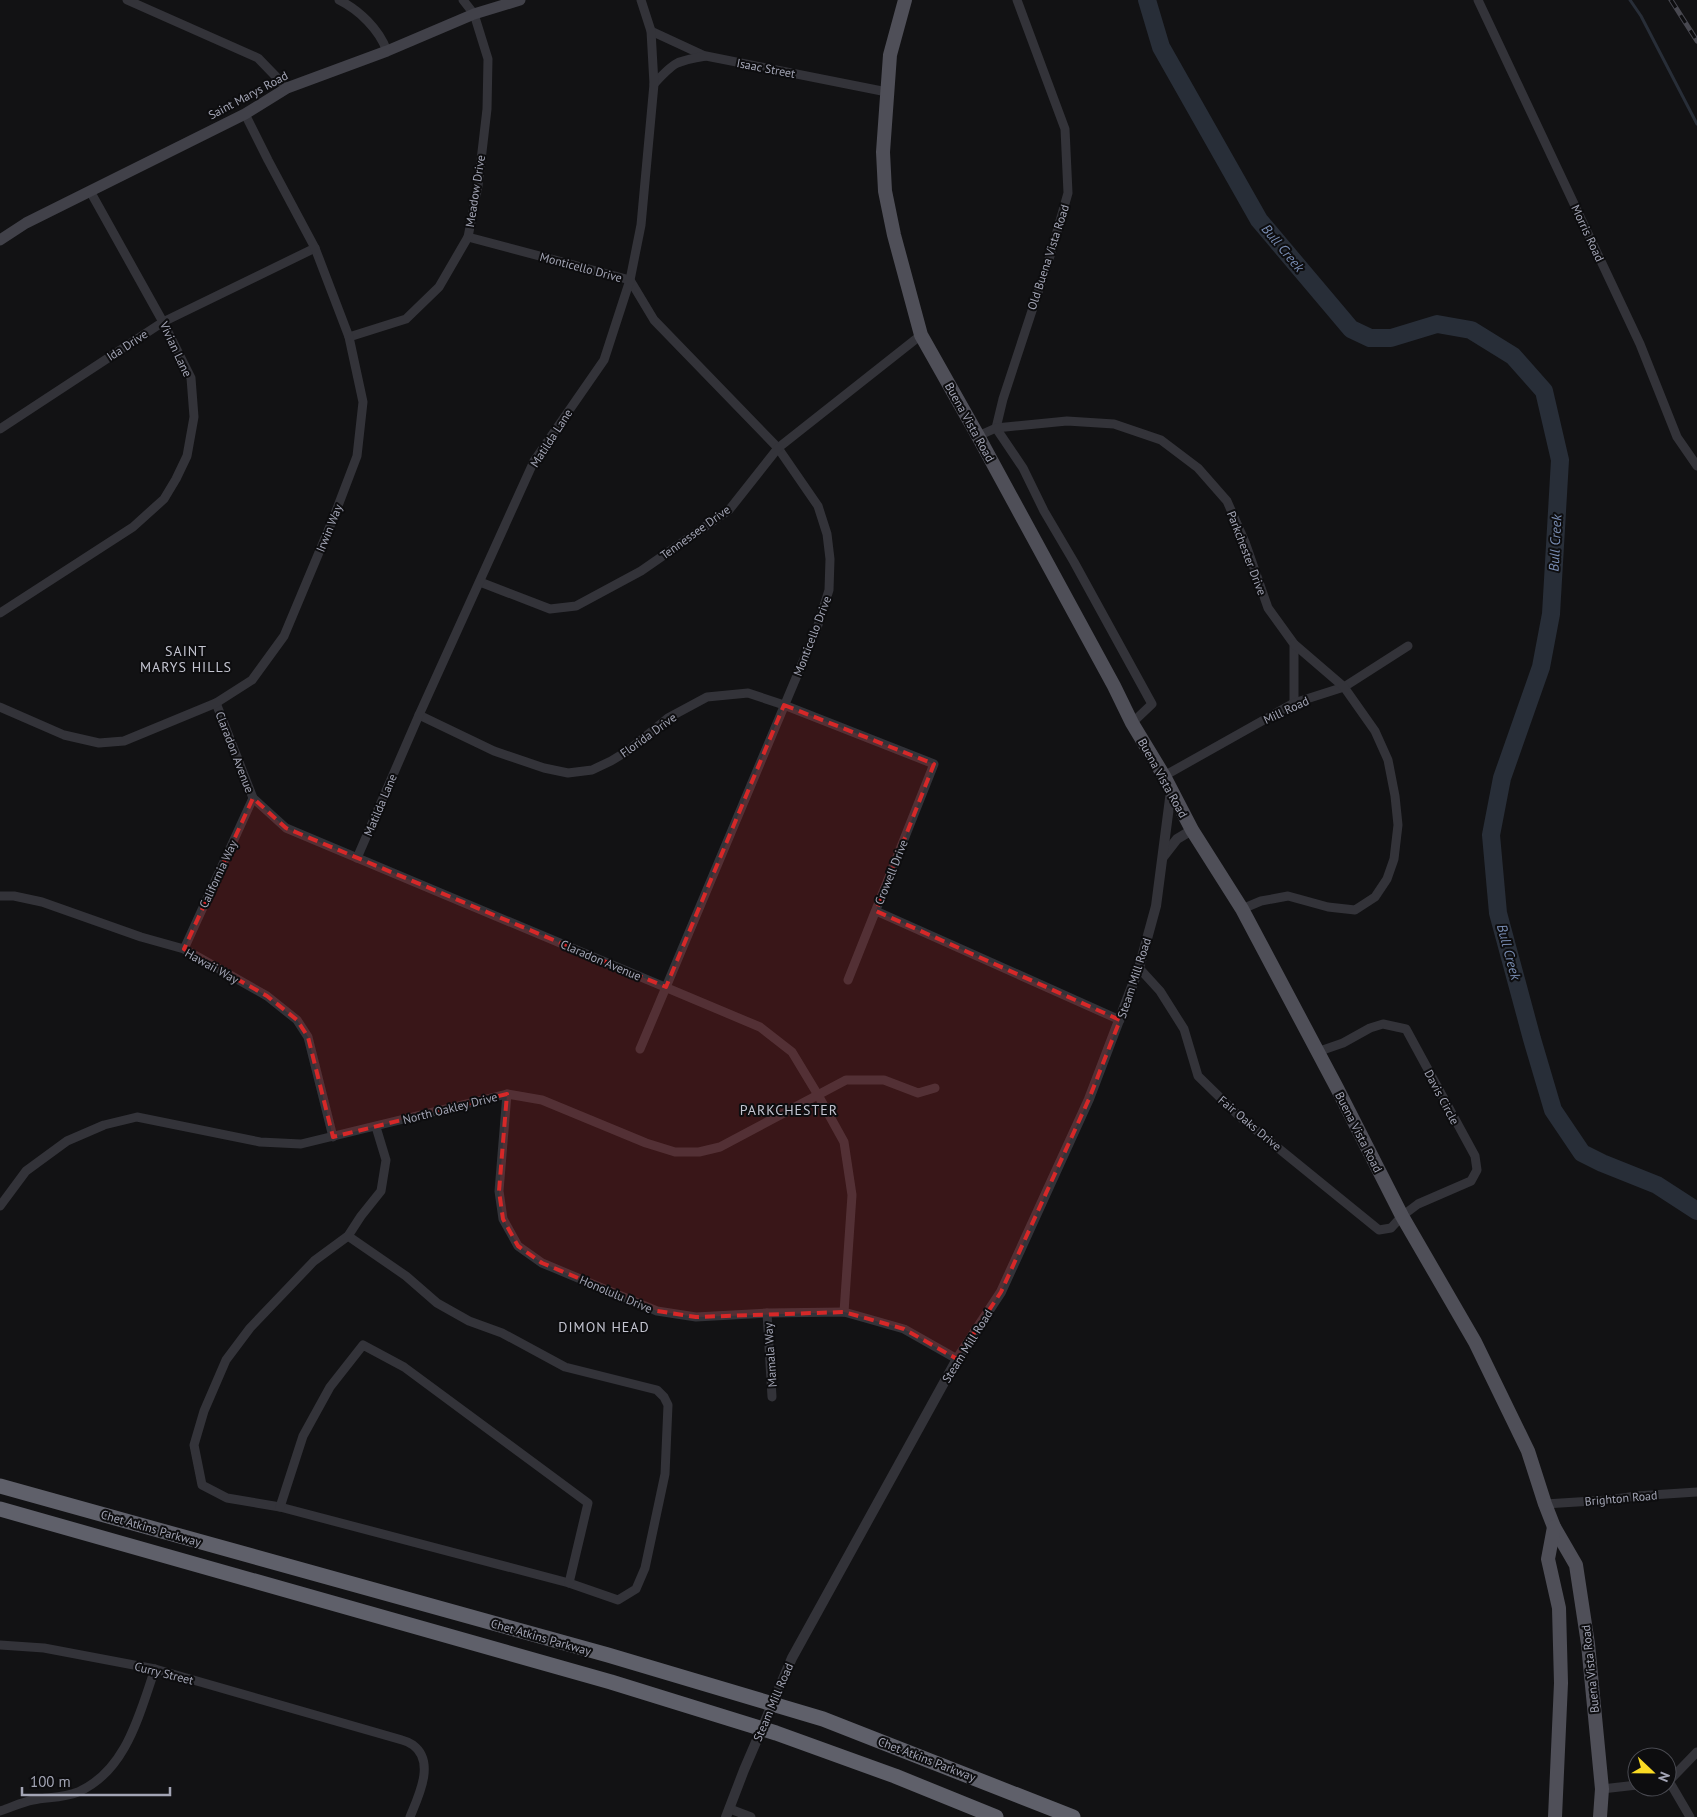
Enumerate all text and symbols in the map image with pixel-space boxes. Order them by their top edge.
street label: Isaac Street [735,55,797,81]
street label: Saint Marys Road [206,68,290,122]
street label: Meadow Drive [462,154,488,228]
street label: Old Buena Vista Road [1024,202,1072,312]
street label: Morris Road [1568,202,1608,264]
water label: Bull Creek [1258,220,1309,276]
street label: Monticello Drive [538,249,624,285]
street label: Vivian Lane [156,318,195,379]
street label: Ida Drive [104,326,150,364]
street label: Buena Vista Road [942,380,998,464]
street label: Matilda Lane [527,406,575,470]
street label: Irwin Way [313,502,345,554]
street label: Tennessee Drive [657,502,733,562]
street label: Parkchester Drive [1224,509,1270,597]
water label: Bull Creek [1545,513,1566,572]
street label: Monticello Drive [790,594,834,678]
district label: SAINT MARYS HILLS [140,642,232,676]
street label: Mill Road [1261,693,1311,727]
street label: Claradon Avenue [213,709,257,795]
street label: Florida Drive [617,710,679,760]
street label: Buena Vista Road [1135,736,1191,820]
street label: Matilda Lane [360,771,400,839]
street label: California Way [196,837,240,910]
street label: Crowell Drive [871,837,911,907]
water label: Bull Creek [1493,922,1525,983]
street label: Claradon Avenue [558,936,644,984]
street label: Steam Mill Road [1114,936,1154,1020]
street label: Hawaii Way [182,945,242,987]
street label: Davis Circle [1421,1067,1463,1127]
street label: North Oakley Drive [401,1089,499,1127]
street label: Buena Vista Road [1332,1089,1386,1175]
street label: Fair Oaks Drive [1215,1092,1285,1154]
district label: PARKCHESTER [740,1101,838,1119]
street label: Honolulu Drive [577,1272,655,1316]
street label: Steam Mill Road [938,1307,996,1385]
district label: DIMON HEAD [558,1318,650,1336]
street label: Mamala Way [760,1322,780,1388]
street label: Brighton Road [1584,1487,1658,1509]
street label: Chet Atkins Parkway [99,1507,203,1550]
street label: Chet Atkins Parkway [489,1616,593,1659]
street label: Buena Vista Road [1578,1624,1602,1714]
street label: Curry Street [133,1658,195,1688]
street label: Steam Mill Road [750,1661,796,1743]
street label: Chet Atkins Parkway [876,1733,978,1785]
north arrow [1627,1747,1677,1797]
scale bar [22,1764,170,1796]
text: N [1654,1769,1674,1785]
text: 100 m [30,1772,71,1791]

